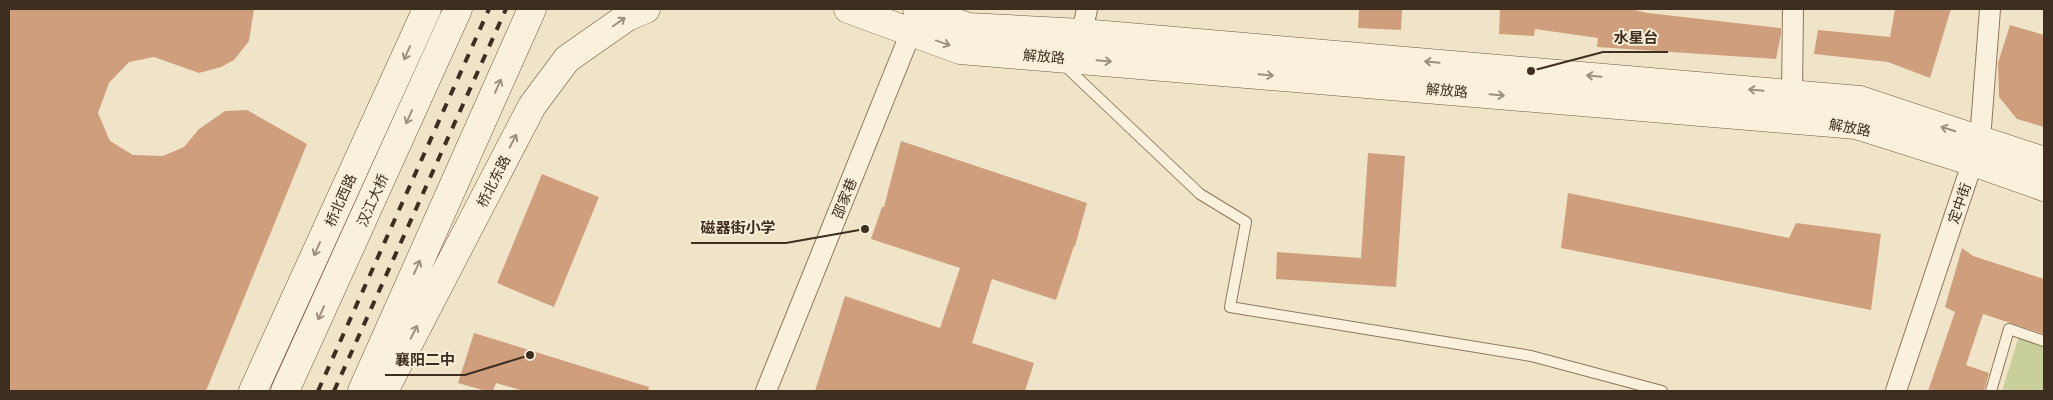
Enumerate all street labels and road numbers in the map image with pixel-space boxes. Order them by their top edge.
street label: 解放路 [1022,45,1066,67]
street label: 解放路 [1425,79,1469,101]
street label: 解放路 [1828,114,1872,140]
street label: 桥北东路 [472,152,514,210]
street label: 桥北西路 [320,171,360,229]
street label: 汉江大桥 [352,171,392,229]
street label: 邵家巷 [827,175,861,221]
street label: 定中街 [1943,180,1975,226]

